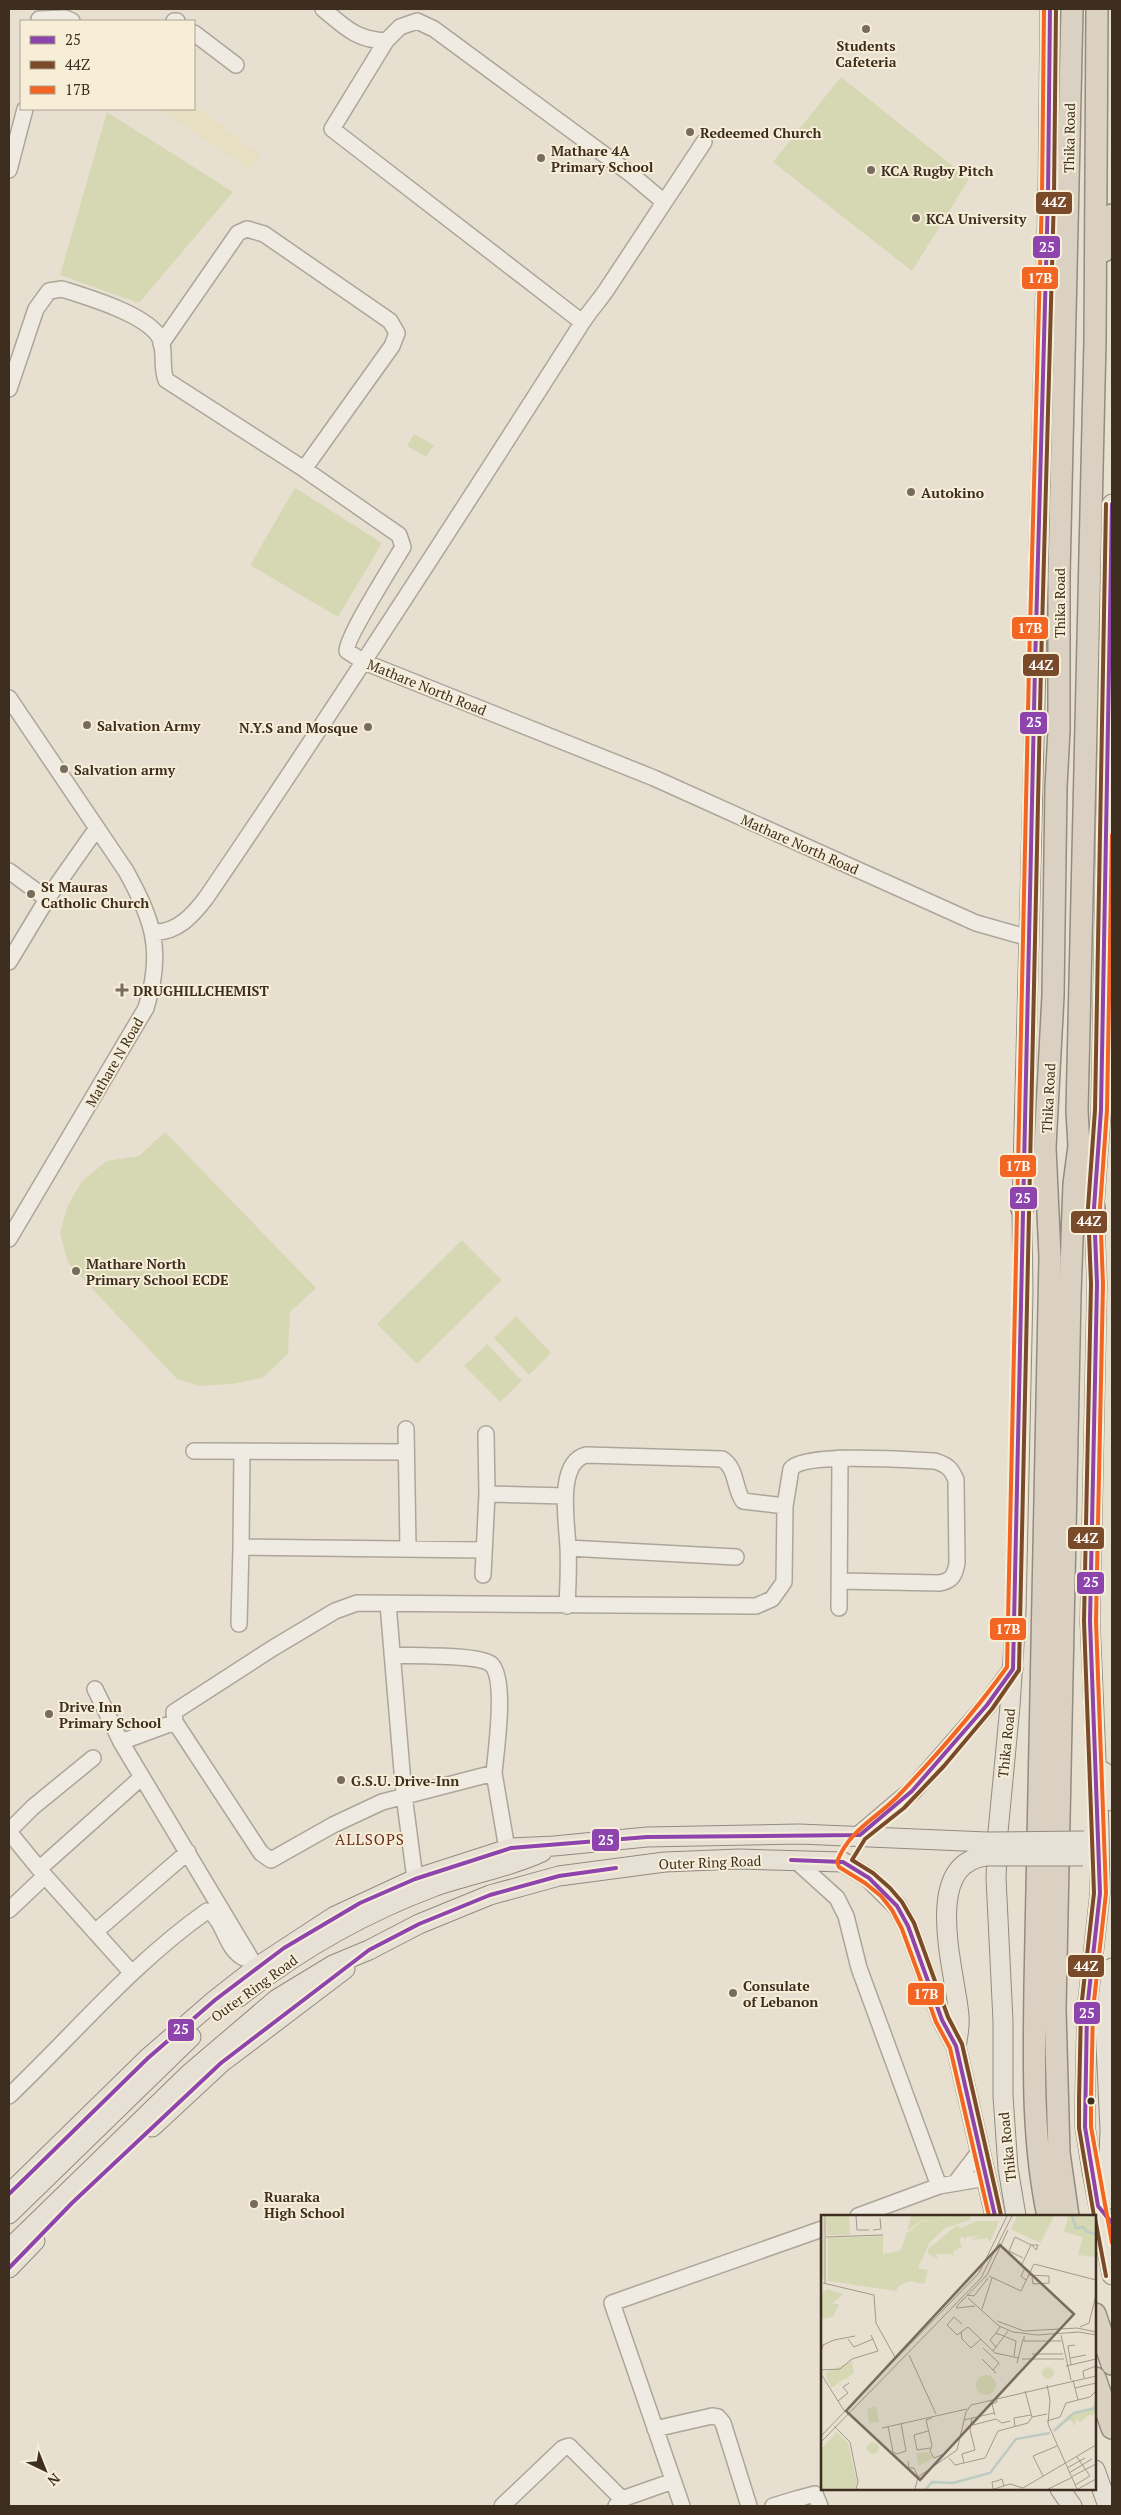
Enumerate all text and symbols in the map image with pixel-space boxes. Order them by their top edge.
legend [20,20,195,110]
marker: Students Cafeteria [860,23,872,35]
text: 25 [65,29,81,49]
place label: Students Cafeteria [835,36,897,71]
text: 44Z [65,54,90,74]
text: 17B [65,79,90,99]
street label: Thika Road [1059,103,1079,173]
place label: Redeemed Church [700,123,822,142]
marker: Redeemed Church [684,126,696,138]
place label: Mathare 4A Primary School [551,141,654,176]
marker: Mathare 4A Primary School [535,152,547,164]
place label: KCA Rugby Pitch [881,161,994,180]
marker: KCA Rugby Pitch [865,164,877,176]
line badge: 44Z [1035,191,1073,215]
text: 44Z [1042,192,1066,211]
place label: KCA University [926,209,1027,228]
marker: KCA University [910,212,922,224]
line badge: 25 [1032,235,1061,259]
text: 25 [1039,237,1055,256]
line badge: 17B [1021,266,1059,290]
text: 17B [1028,268,1052,287]
place label: Autokino [921,483,984,502]
marker: Autokino [905,486,917,498]
street label: Thika Road [1050,568,1069,638]
line badge: 17B [1011,616,1049,640]
text: 17B [1018,618,1042,637]
line badge: 44Z [1022,653,1060,677]
street label: Mathare North Road [365,654,490,720]
text: 44Z [1029,655,1053,674]
line badge: 25 [1019,711,1048,735]
text: 25 [1026,712,1042,731]
place label: Salvation Army [97,716,201,735]
place label: N.Y.S and Mosque [239,718,358,737]
marker: Salvation Army [81,719,93,731]
marker: N.Y.S and Mosque [362,721,374,733]
place label: Salvation army [74,760,176,779]
marker: Salvation army [58,763,70,775]
street label: Mathare North Road [738,810,862,879]
place label: St Mauras Catholic Church [41,877,149,912]
marker: St Mauras Catholic Church [25,888,37,900]
place label: DRUGHILLCHEMIST [133,981,269,1000]
marker: DRUGHILLCHEMIST [115,983,129,997]
street label: Mathare N Road [81,1014,147,1110]
street label: Thika Road [1037,1062,1059,1133]
line badge: 17B [999,1154,1037,1178]
text: 17B [1006,1156,1030,1175]
line badge: 25 [1009,1186,1038,1210]
text: 25 [1015,1188,1031,1207]
line badge: 44Z [1070,1210,1108,1234]
text: 44Z [1077,1211,1101,1230]
place label: Mathare North Primary School ECDE [86,1254,229,1289]
marker: Mathare North Primary School ECDE [70,1265,82,1277]
line badge: 44Z [1067,1526,1105,1550]
text: 44Z [1074,1528,1098,1547]
line badge: 25 [1076,1571,1105,1595]
text: 25 [1083,1572,1099,1591]
line badge: 17B [989,1617,1027,1641]
text: 17B [996,1619,1020,1638]
place label: Drive Inn Primary School [59,1697,162,1732]
street label: Thika Road [993,1707,1019,1779]
marker: Drive Inn Primary School [43,1708,55,1720]
place label: G.S.U. Drive-Inn [351,1771,459,1790]
marker: G.S.U. Drive-Inn [335,1774,347,1786]
line badge: 25 [591,1828,620,1852]
district label: ALLSOPS [335,1829,405,1849]
text: 25 [598,1830,614,1849]
street label: Outer Ring Road [658,1851,762,1873]
street label: Outer Ring Road [207,1950,301,2026]
line badge: 44Z [1067,1954,1105,1978]
text: 44Z [1074,1956,1098,1975]
place label: Consulate of Lebanon [743,1976,818,2011]
line badge: 17B [907,1982,945,2006]
text: 17B [914,1984,938,2003]
marker: Consulate of Lebanon [727,1987,739,1999]
line badge: 25 [1073,2001,1101,2025]
text: 25 [1079,2003,1095,2022]
line badge: 25 [167,2018,195,2042]
text: 25 [173,2019,189,2038]
unlabelled marker [1086,2096,1096,2106]
street label: Thika Road [994,2111,1020,2183]
place label: Ruaraka High School [264,2187,345,2222]
marker: Ruaraka High School [248,2198,260,2210]
inset map [821,2215,1096,2490]
north arrow [20,2445,70,2495]
text: N [44,2469,65,2491]

